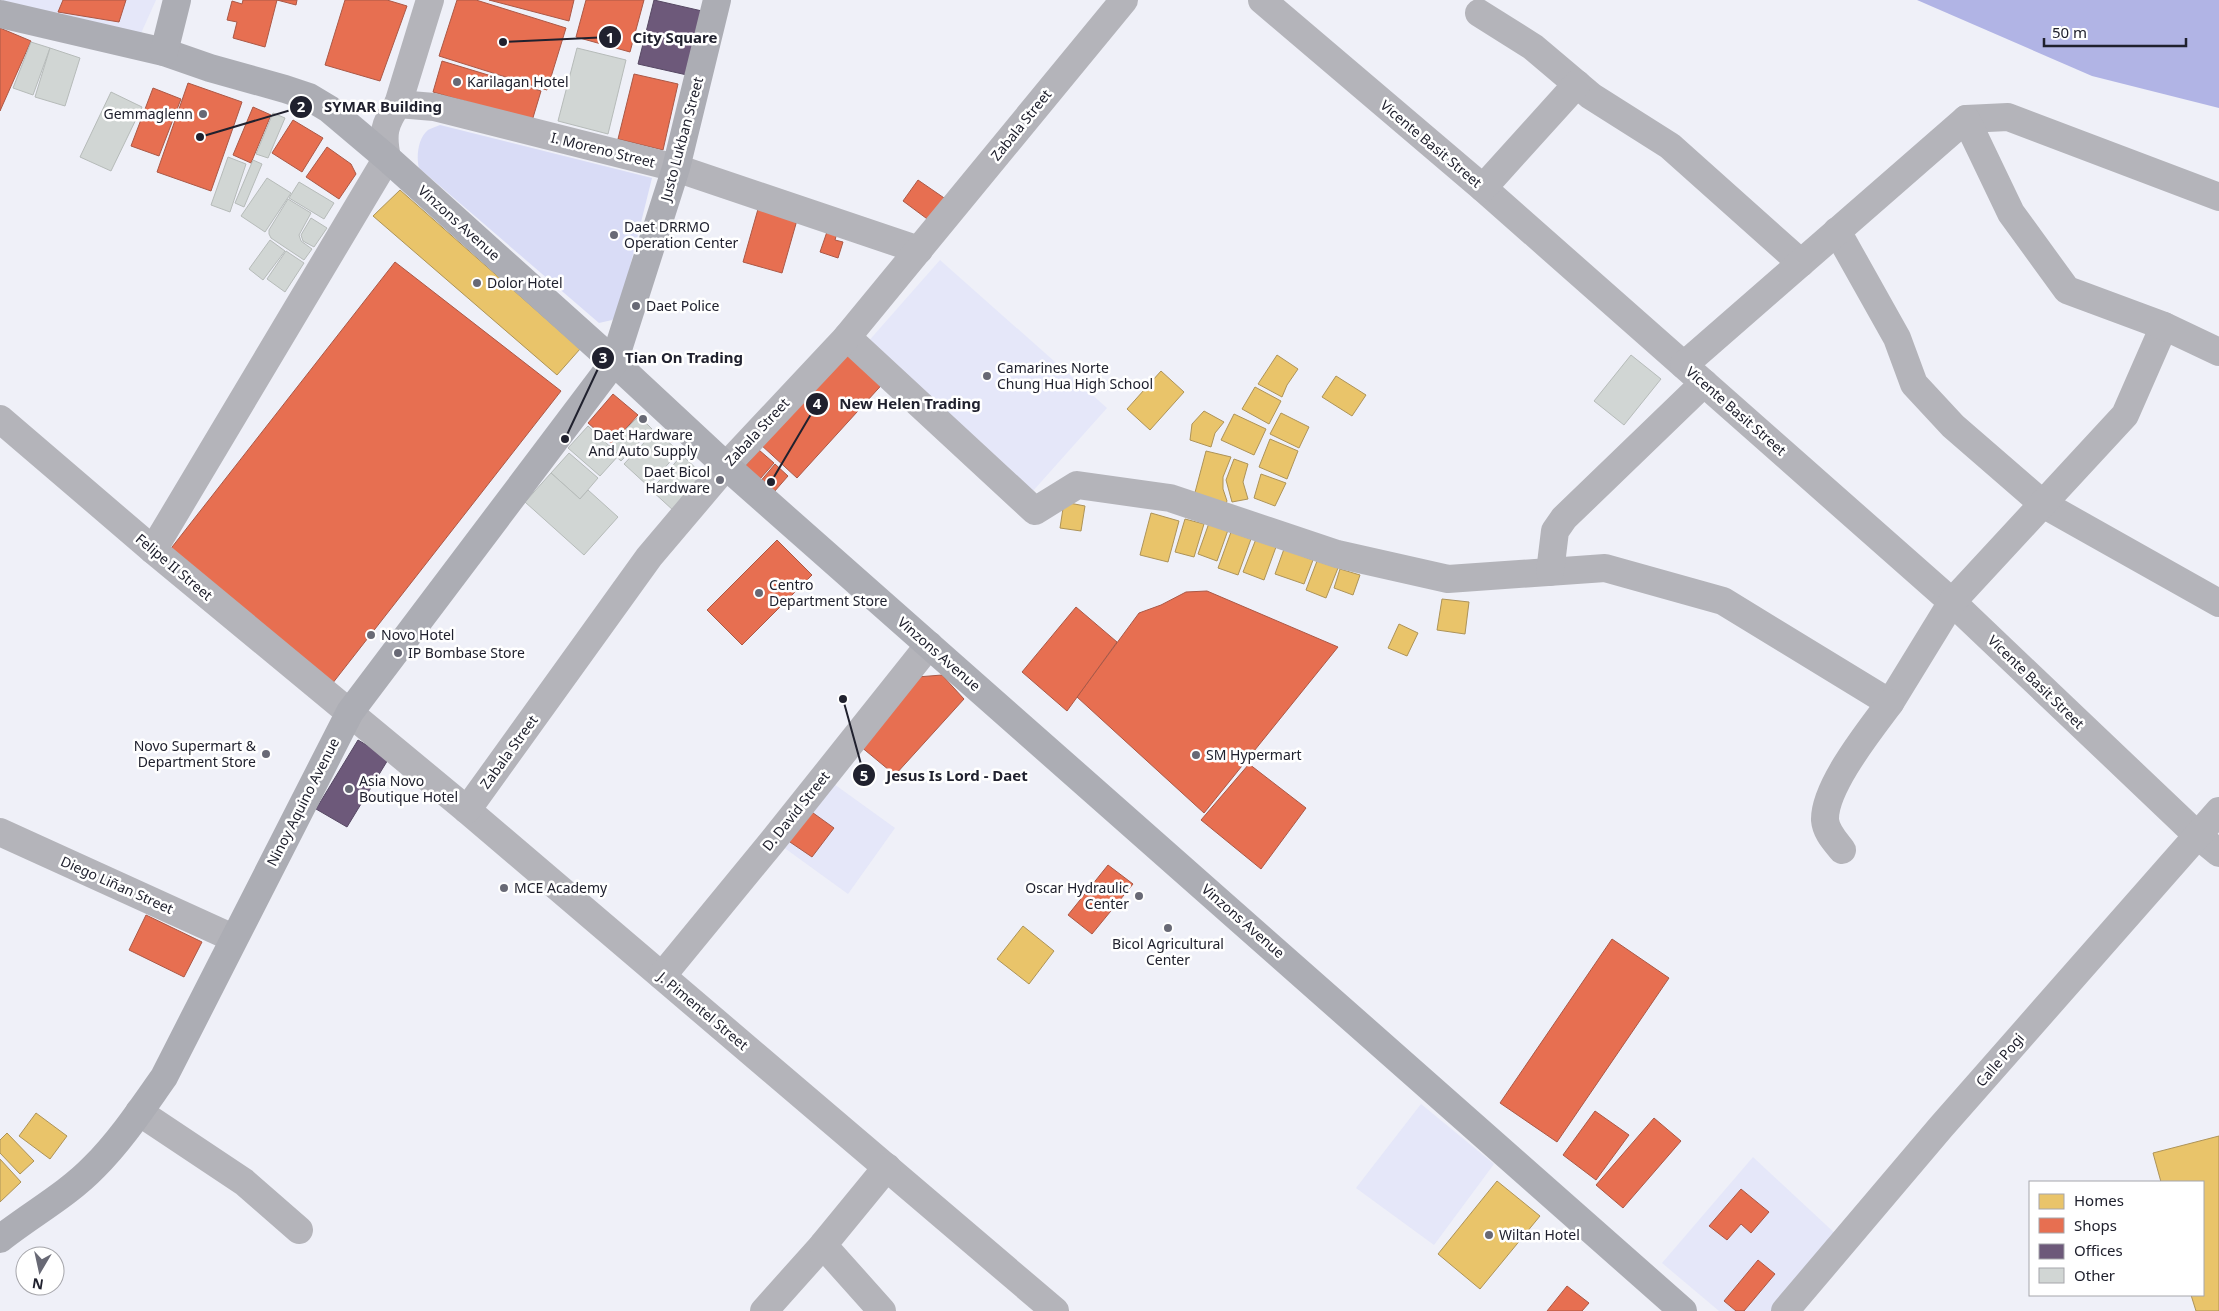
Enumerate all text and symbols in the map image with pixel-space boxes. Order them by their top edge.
scale bar [2044,15,2186,47]
callout: City Square [597,22,727,52]
text: 50 m [2052,22,2087,42]
text: 1 [606,27,614,47]
text: City Square [633,27,718,47]
place label: Karilagan Hotel [467,72,569,91]
street label: Justo Lukban Street [655,75,707,205]
marker: Karilagan Hotel [451,76,463,88]
street label: Zabala Street [986,85,1055,164]
callout: SYMAR Building [289,92,452,122]
text: 2 [297,96,306,116]
text: SYMAR Building [324,96,442,116]
street label: Vicente Basit Street [1377,96,1486,192]
place label: Gemmaglenn [103,104,193,123]
marker: Gemmaglenn [197,108,209,120]
street label: I. Moreno Street [549,127,657,172]
street label: Vinzons Avenue [414,181,504,265]
place label: Daet DRRMO Operation Center [624,217,739,252]
marker: Daet DRRMO Operation Center [608,229,620,241]
place label: Dolor Hotel [487,273,563,292]
marker: Dolor Hotel [471,277,483,289]
place label: Daet Police [646,296,720,315]
marker: Daet Police [630,300,642,312]
callout: Tian On Trading [591,343,753,373]
text: 3 [599,347,607,367]
text: Tian On Trading [625,347,743,367]
place label: Camarines Norte Chung Hua High School [997,358,1153,393]
street label: Vicente Basit Street [1682,362,1790,459]
marker: Camarines Norte Chung Hua High School [981,370,993,382]
callout: New Helen Trading [804,389,991,419]
text: 4 [813,393,822,413]
text: New Helen Trading [839,393,981,413]
street label: Zabala Street [720,394,793,470]
marker: Daet Hardware And Auto Supply [637,413,649,425]
place label: Daet Hardware And Auto Supply [589,425,698,460]
place label: Daet Bicol Hardware [644,462,710,497]
marker: Daet Bicol Hardware [714,474,726,486]
street label: Felipe II Street [132,529,217,604]
place label: Centro Department Store [769,575,887,610]
marker: Centro Department Store [753,587,765,599]
street label: Vinzons Avenue [894,612,985,695]
place label: Novo Hotel [381,625,454,644]
marker: Novo Hotel [365,629,377,641]
street label: Vicente Basit Street [1984,631,2089,733]
place label: IP Bombase Store [408,643,525,662]
marker: IP Bombase Store [392,647,404,659]
street label: Zabala Street [475,711,542,792]
street label: Ninoy Aquino Avenue [262,734,343,869]
place label: Novo Supermart & Department Store [134,736,257,771]
place label: SM Hypermart [1206,745,1302,764]
marker: Novo Supermart & Department Store [260,748,272,760]
marker: SM Hypermart [1190,749,1202,761]
callout: Jesus Is Lord - Daet [851,760,1038,790]
text: 5 [860,765,868,785]
text: Jesus Is Lord - Daet [884,765,1028,785]
street label: D. David Street [758,767,834,854]
place label: Asia Novo Boutique Hotel [359,771,458,806]
marker: Asia Novo Boutique Hotel [343,783,355,795]
street label: Diego Liñan Street [58,851,176,918]
place label: MCE Academy [514,878,608,897]
place label: Oscar Hydraulic Center [1025,878,1129,913]
street label: Vinzons Avenue [1198,879,1289,962]
marker: MCE Academy [498,882,510,894]
marker: Oscar Hydraulic Center [1133,890,1145,902]
marker: Bicol Agricultural Center [1162,922,1174,934]
place label: Bicol Agricultural Center [1112,934,1224,969]
street label: J. Pimentel Street [653,966,752,1054]
street label: Calle Pogi [1971,1029,2028,1090]
legend [2029,1181,2204,1296]
text: Homes [2074,1190,2124,1210]
text: Shops [2074,1215,2117,1235]
place label: Wiltan Hotel [1499,1225,1580,1244]
marker: Wiltan Hotel [1483,1229,1495,1241]
text: Offices [2074,1240,2123,1260]
north arrow [15,1246,65,1296]
text: Other [2074,1265,2115,1285]
text: N [31,1274,45,1295]

